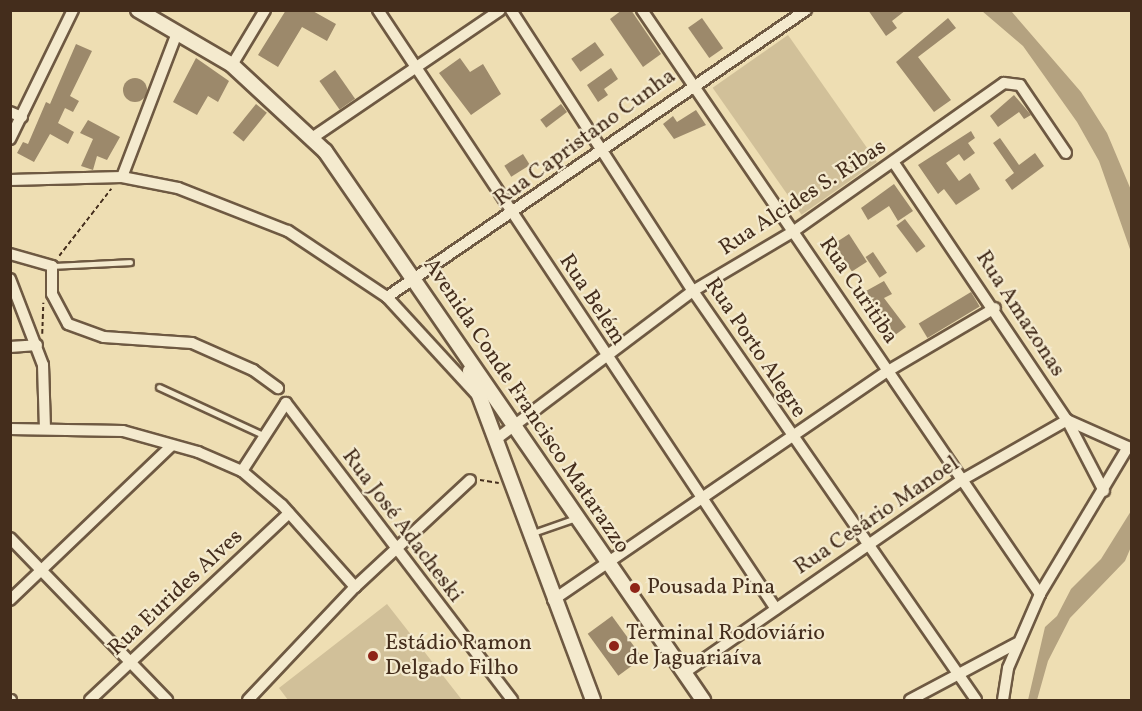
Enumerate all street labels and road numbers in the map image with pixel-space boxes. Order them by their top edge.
street label: Rua Capristano Cunha [489,63,681,213]
street label: Rua Alcides S. Ribas [715,134,891,262]
street label: Rua Curitiba [813,233,903,349]
street label: Rua Amazonas [969,246,1071,382]
street label: Rua Belém [553,249,631,351]
street label: Avenida Conde Francisco Matarazzo [417,253,635,559]
street label: Rua Porto Alegre [698,273,812,423]
street label: Rua José Adacheski [336,444,468,608]
street label: Rua Cesário Manoel [790,451,964,581]
street label: Rua Eurides Alves [103,524,249,662]

